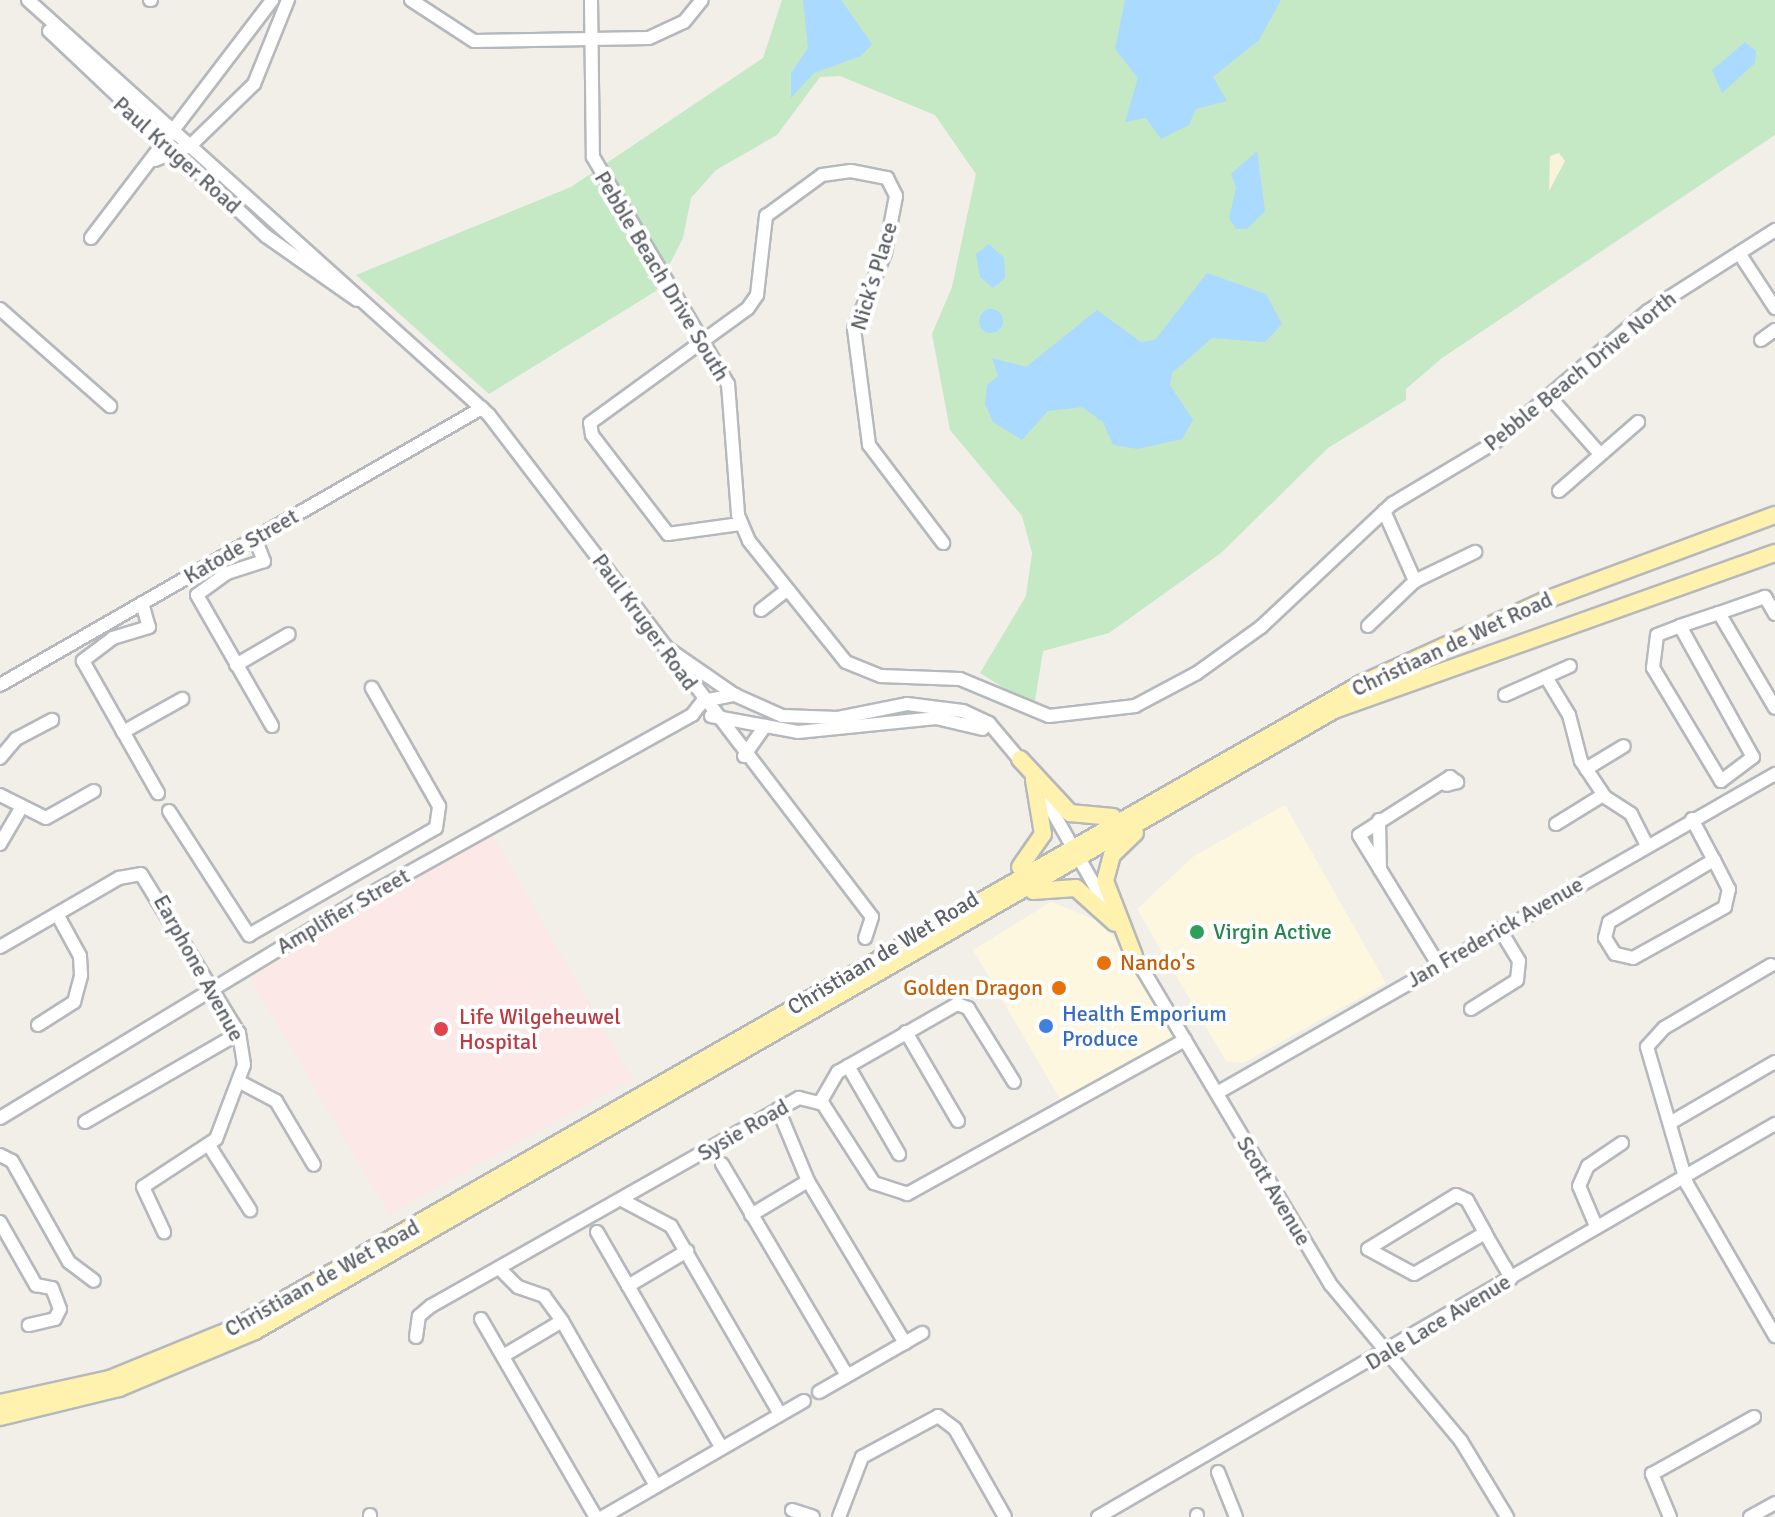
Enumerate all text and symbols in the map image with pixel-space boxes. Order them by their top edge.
street label: Paul Kruger Road [108,91,246,219]
street label: Pebble Beach Drive South [589,166,735,386]
street label: Nick’s Place [845,219,903,333]
street label: Pebble Beach Drive North [1479,285,1681,457]
street label: Katode Street [179,503,303,589]
street label: Paul Kruger Road [587,549,703,695]
street label: Christiaan de Wet Road [1348,586,1556,702]
street label: Amplifier Street [272,862,414,960]
street label: Jan Frederick Avenue [1402,871,1588,993]
street label: Christiaan de Wet Road [783,885,983,1021]
street label: Earphone Avenue [148,890,250,1046]
place label: Virgin Active [1213,919,1332,945]
marker: Virgin Active [1188,923,1206,941]
place label: Nando's [1120,950,1195,976]
marker: Nando's [1095,954,1113,972]
place label: Golden Dragon [903,975,1043,1001]
marker: Golden Dragon [1050,979,1068,997]
place label: Health Emporium Produce [1062,1000,1227,1052]
place label: Life Wilgeheuwel Hospital [459,1003,621,1054]
marker: Health Emporium Produce [1037,1017,1055,1035]
marker: Life Wilgeheuwel Hospital [430,1018,452,1040]
street label: Sysie Road [693,1093,793,1167]
street label: Scott Avenue [1231,1132,1317,1250]
street label: Christiaan de Wet Road [220,1214,424,1342]
street label: Dale Lace Avenue [1361,1268,1515,1376]

